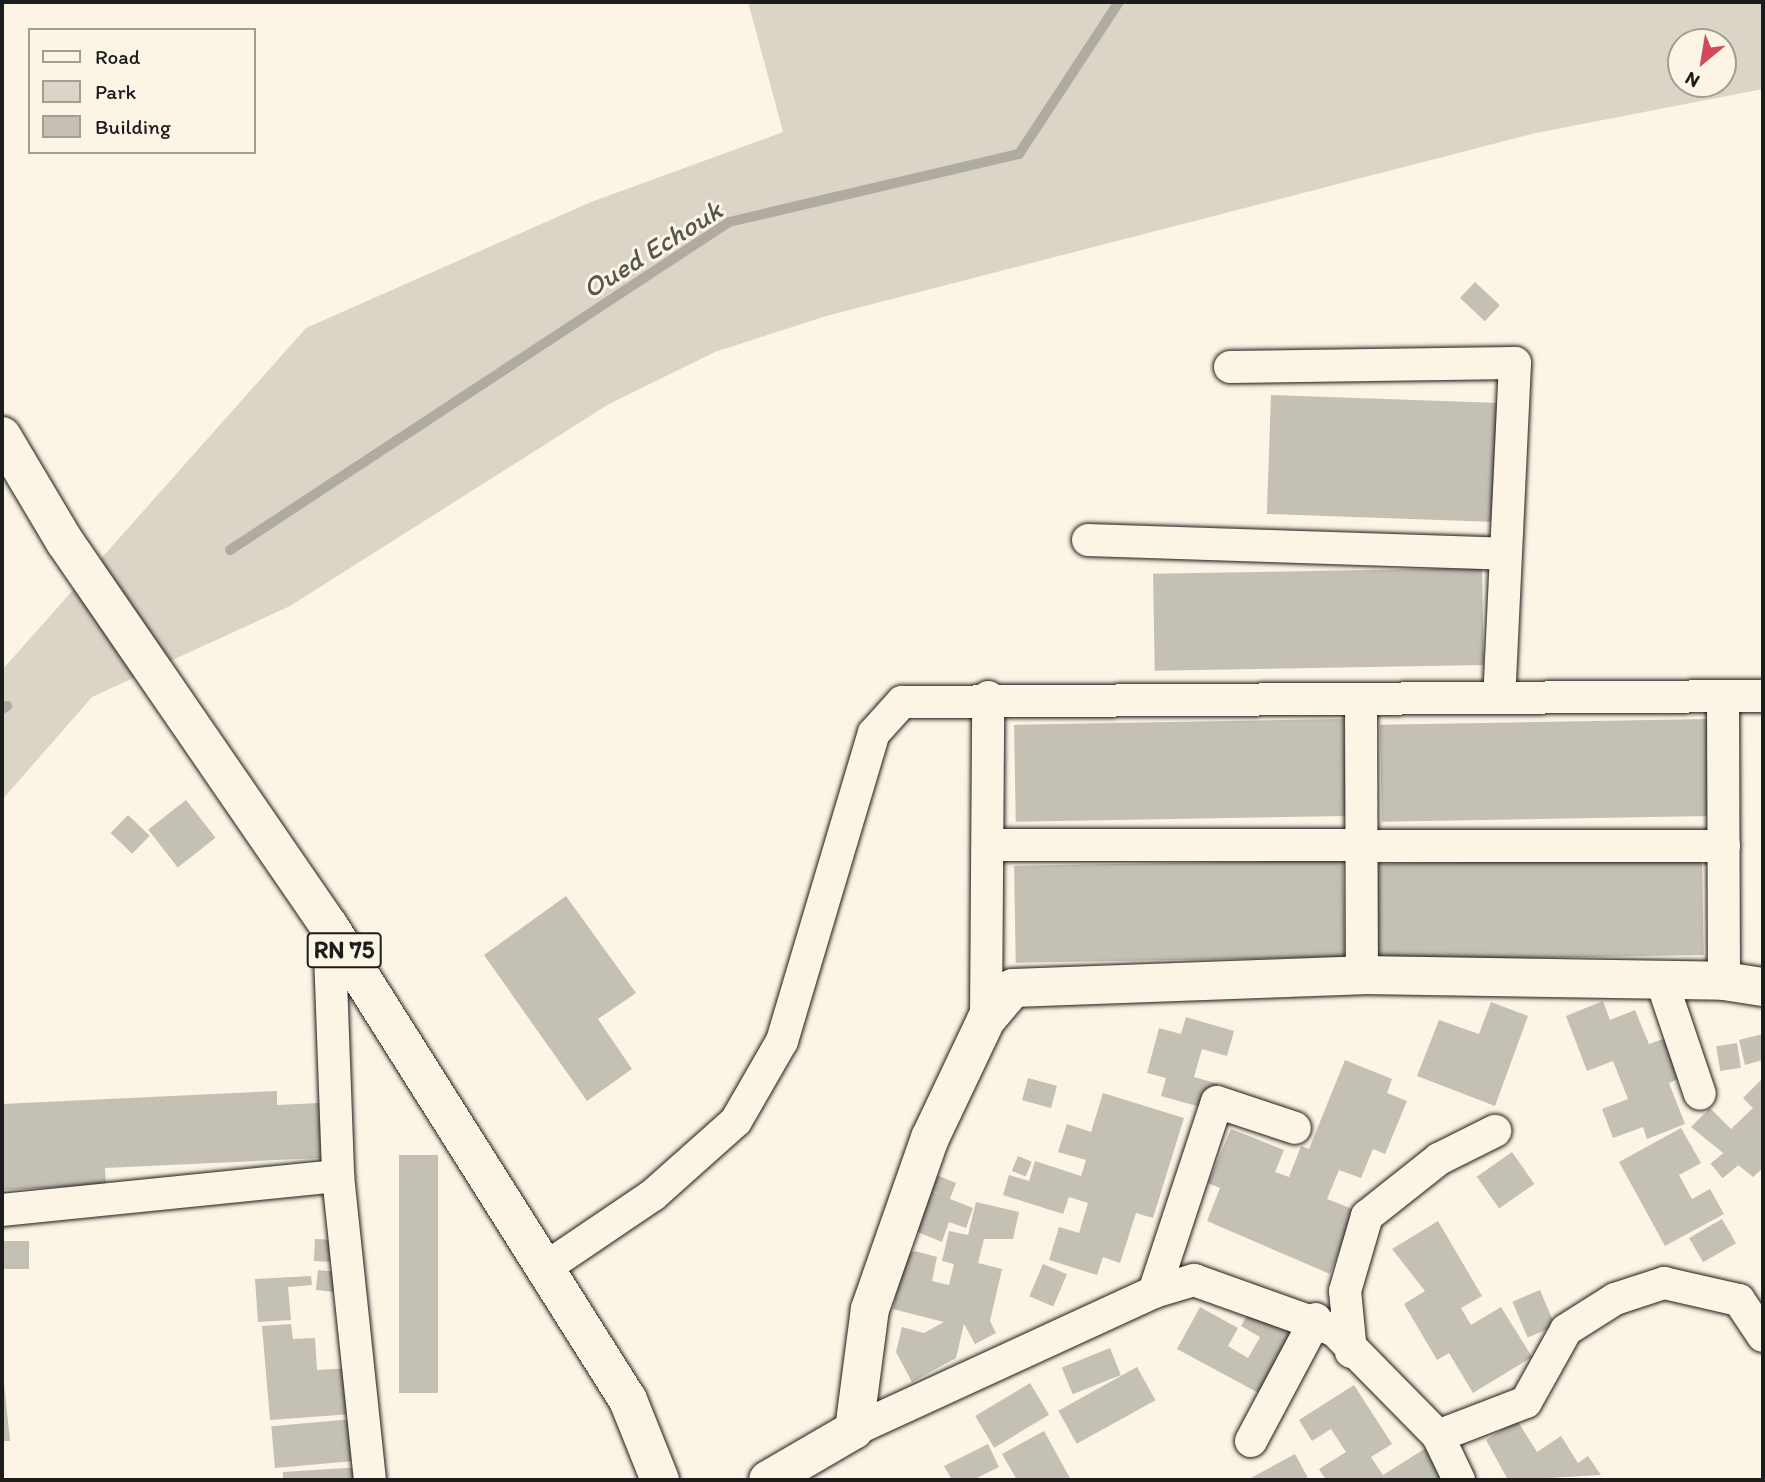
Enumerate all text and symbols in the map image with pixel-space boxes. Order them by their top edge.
legend [28,28,256,154]
north arrow [1667,28,1737,98]
text: Road [95,44,140,69]
text: N [1681,67,1704,93]
text: Park [95,79,136,104]
text: Building [95,114,171,139]
water label: Oued Echouk [576,193,728,305]
road number: RN 75 [306,930,382,970]

